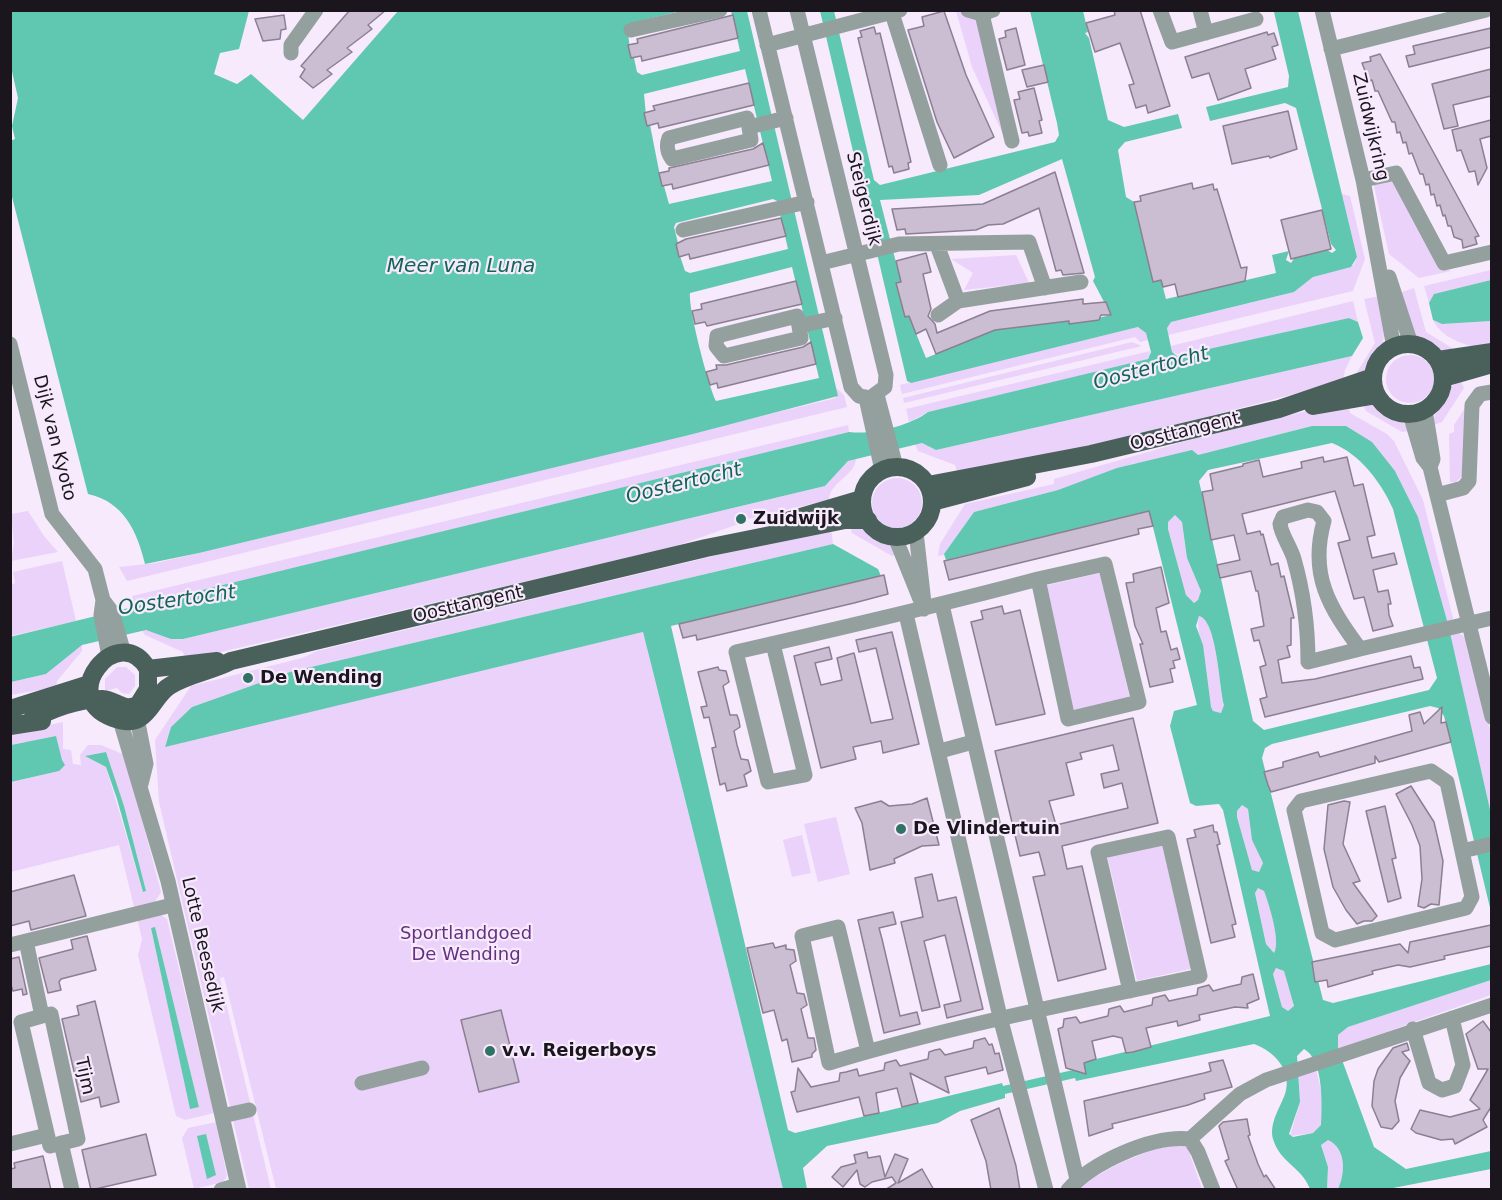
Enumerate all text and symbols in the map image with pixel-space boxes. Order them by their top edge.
street label: Zuidwijkring [1347,71,1393,183]
street label: Steigerdijk [841,150,885,248]
water label: Meer van Luna [387,255,535,279]
water label: Oostertocht [1091,342,1211,396]
street label: Dijk van Kyoto [28,373,80,503]
street label: Oosttangent [1128,408,1242,456]
water label: Oostertocht [624,458,744,510]
place label: Zuidwijk [753,508,839,530]
marker: Zuidwijk [734,512,748,526]
water label: Oostertocht [117,581,237,621]
street label: Oosttangent [411,582,525,628]
place label: De Wending [260,667,382,689]
marker: De Wending [241,671,255,685]
place label: De Vlindertuin [913,818,1060,840]
marker: De Vlindertuin [894,822,908,836]
street label: Lotte Beesedijk [176,875,228,1015]
park label: Sportlandgoed De Wending [400,923,532,966]
place label: v.v. Reigerboys [502,1040,656,1062]
marker: v.v. Reigerboys [483,1044,497,1058]
street label: Tijm [69,1055,99,1097]

